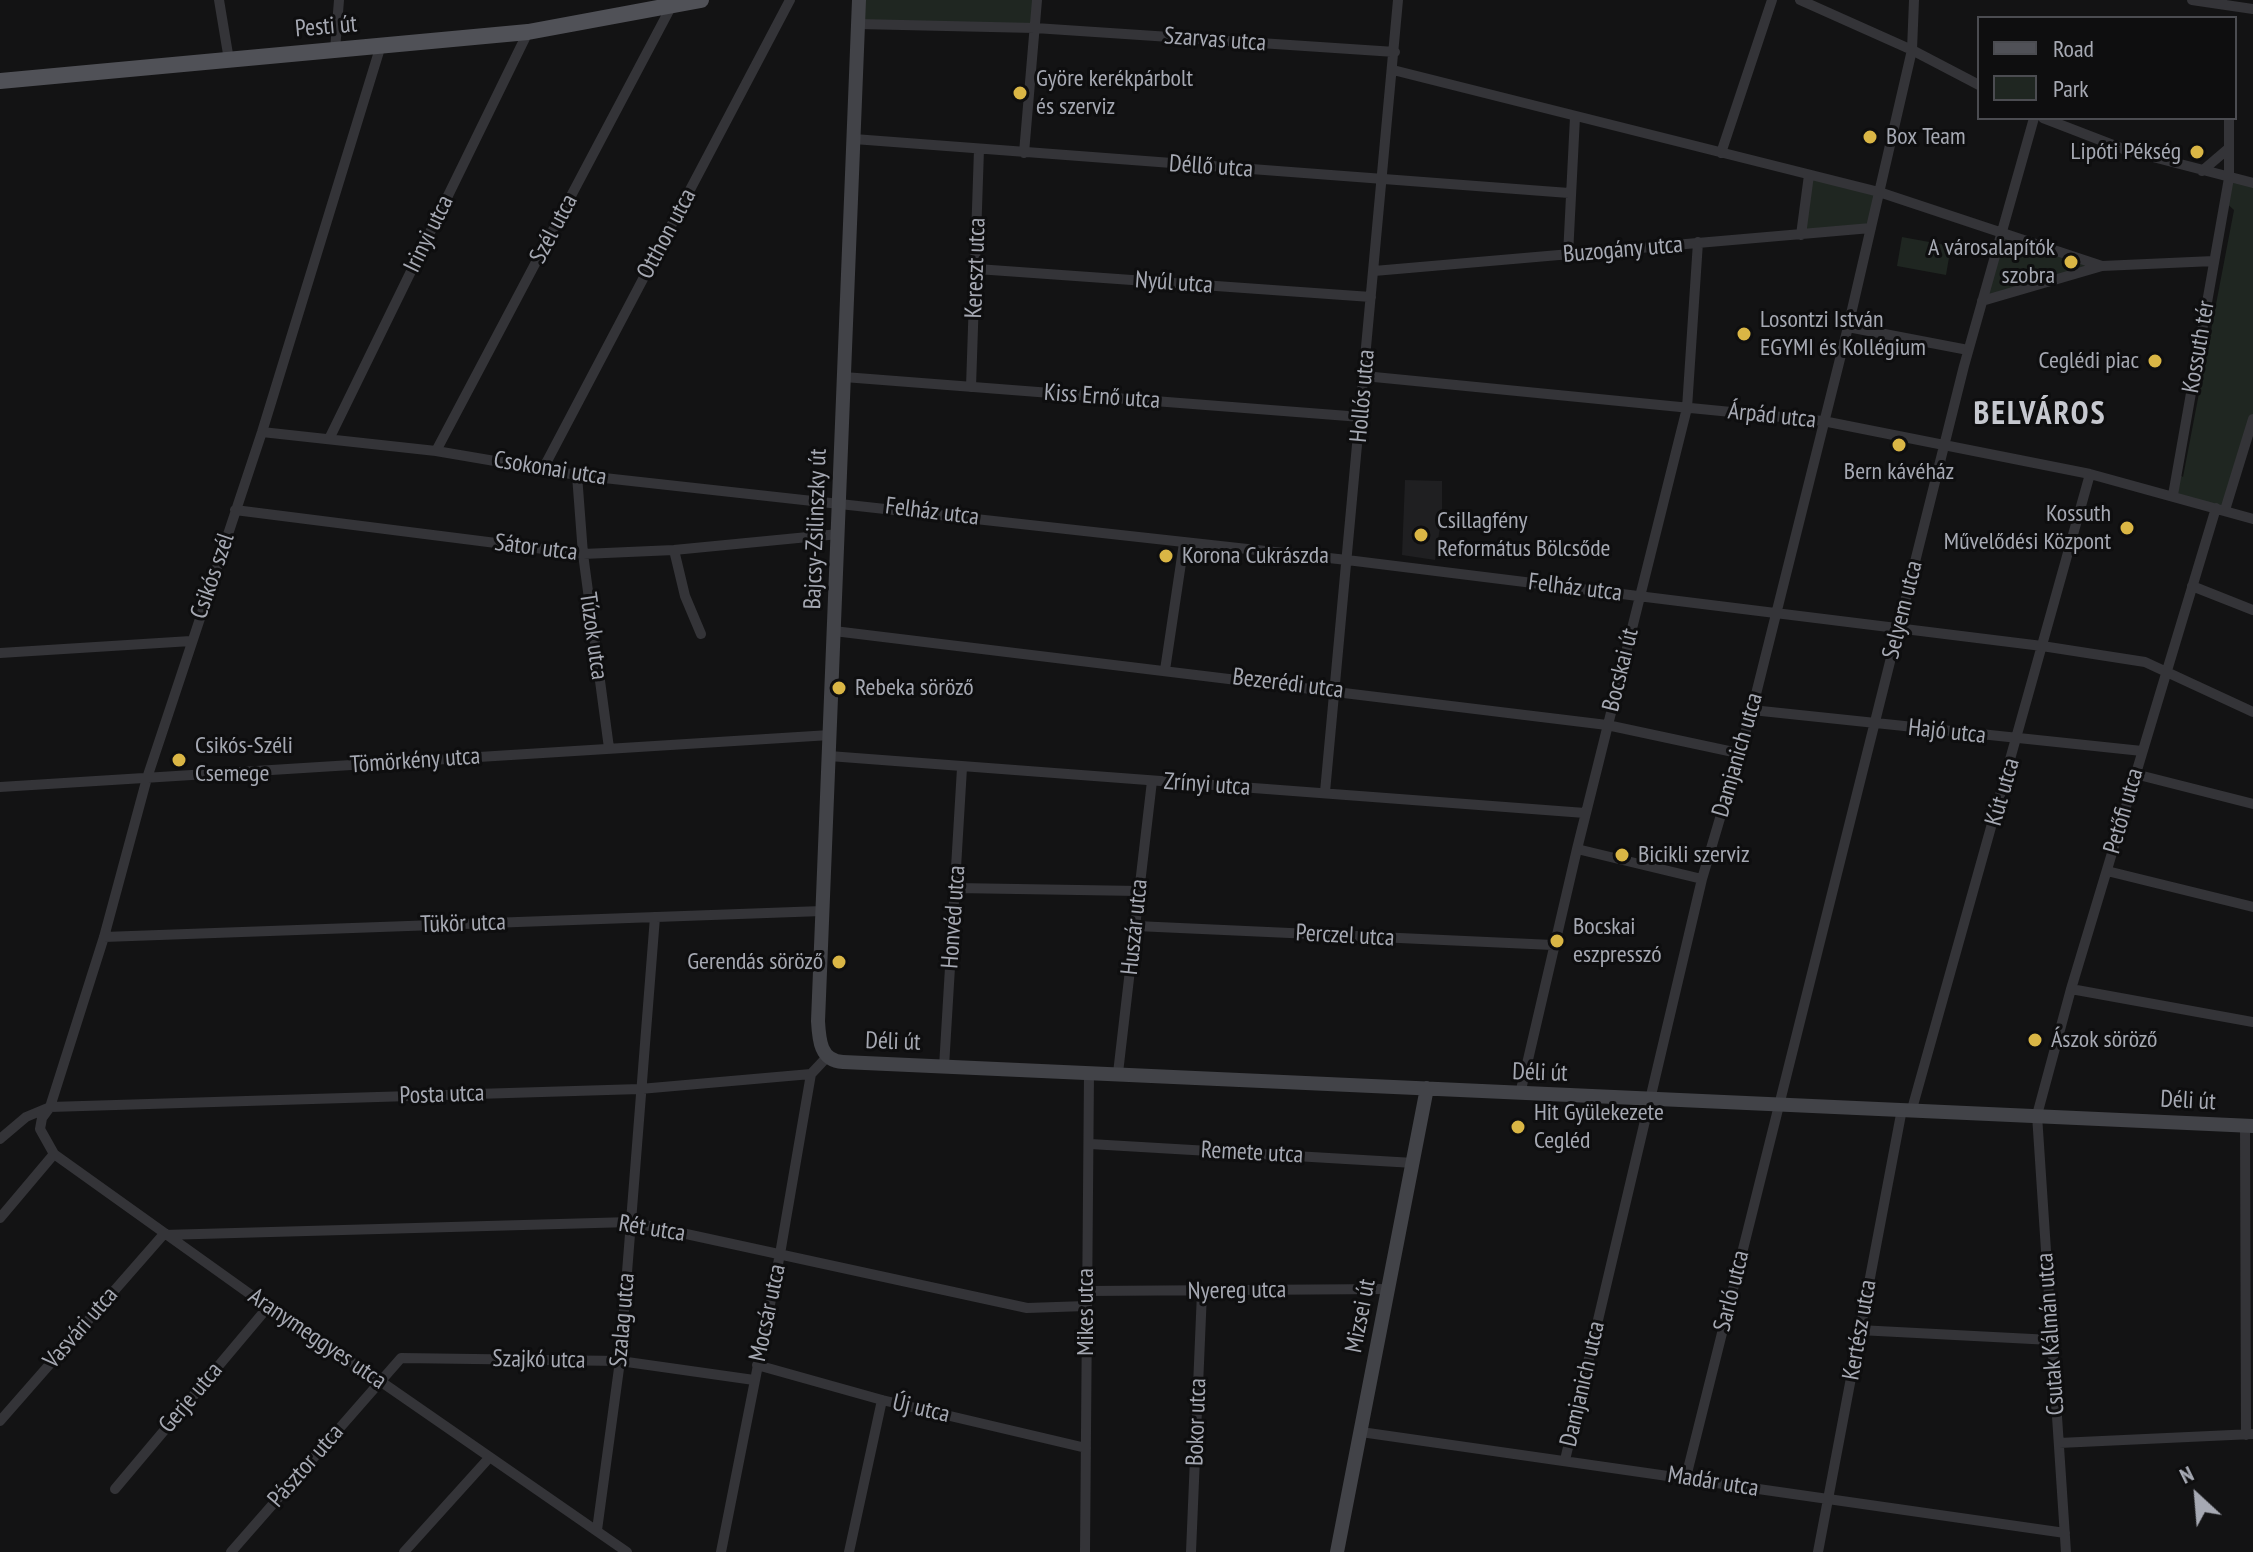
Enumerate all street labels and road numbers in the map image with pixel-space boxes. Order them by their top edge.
street label: Pesti út [294,10,358,44]
street label: Szarvas utca [1163,22,1267,58]
street label: Déllő utca [1168,150,1254,184]
street label: Otthon utca [631,184,703,284]
street label: Szél utca [524,189,584,269]
street label: Irinyi utca [398,191,460,277]
street label: Kereszt utca [960,217,992,319]
street label: Buzogány utca [1562,230,1684,270]
street label: Nyúl utca [1134,266,1214,300]
street label: Kossuth tér [2177,299,2221,395]
street label: Hollós utca [1345,348,1381,444]
street label: Kiss Ernő utca [1043,379,1161,415]
street label: Árpád utca [1727,397,1817,435]
street label: Csokonai utca [491,446,609,492]
street label: Bajcsy-Zsilinszky út [799,448,833,610]
street label: Felház utca [883,492,981,532]
street label: Csikós szél [185,529,241,623]
street label: Sátor utca [493,529,579,567]
street label: Selyem utca [1877,558,1929,662]
street label: Felház utca [1526,568,1624,608]
street label: Túzok utca [573,591,613,681]
street label: Bocskai út [1597,625,1645,715]
street label: Bezerédi utca [1231,663,1345,705]
street label: Damjanich utca [1707,690,1769,820]
street label: Hajó utca [1907,714,1987,750]
street label: Tömörkény utca [349,742,481,780]
street label: Kút utca [1980,755,2026,829]
street label: Petőfi utca [2098,765,2150,857]
street label: Zrínyi utca [1163,768,1251,802]
street label: Honvéd utca [936,864,972,970]
street label: Huszár utca [1116,878,1154,976]
street label: Tükör utca [420,908,506,940]
street label: Perczel utca [1295,919,1395,953]
street label: Déli út [865,1027,921,1057]
street label: Déli út [1512,1058,1568,1088]
street label: Posta utca [399,1079,485,1111]
street label: Déli út [2160,1085,2216,1117]
street label: Remete utca [1200,1136,1304,1170]
street label: Rét utca [617,1210,687,1248]
street label: Sarló utca [1708,1248,1756,1334]
street label: Csutak Kálmán utca [2031,1252,2071,1416]
street label: Mocsár utca [744,1262,792,1364]
street label: Mikes utca [1072,1268,1100,1356]
street label: Szalag utca [605,1272,641,1368]
street label: Nyereg utca [1187,1276,1287,1306]
street label: Mizsei út [1340,1277,1382,1355]
street label: Kertész utca [1837,1278,1883,1382]
street label: Vasvári utca [38,1281,124,1375]
street label: Aranymeggyes utca [243,1282,391,1396]
street label: Damjanich utca [1555,1319,1611,1449]
street label: Szajkó utca [492,1345,586,1375]
street label: Gerje utca [153,1357,229,1439]
street label: Bokor utca [1181,1378,1213,1466]
street label: Új utca [890,1388,952,1430]
street label: Pásztor utca [262,1419,350,1513]
street label: Madár utca [1666,1461,1760,1503]

